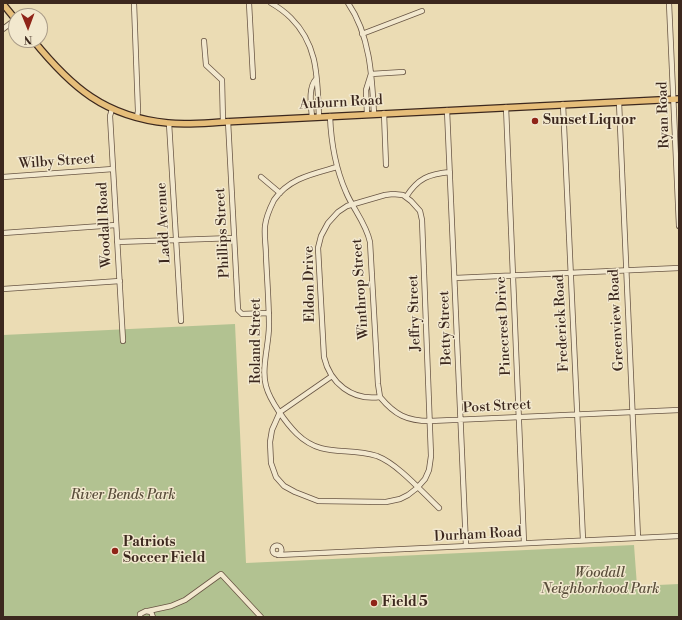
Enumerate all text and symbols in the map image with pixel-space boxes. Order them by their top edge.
north arrow [8,8,48,48]
text: N [24,32,33,46]
street label: Ryan Road [654,81,674,149]
street label: Auburn Road [299,92,383,114]
place label: Sunset Liquor [543,113,636,129]
marker: Sunset Liquor [530,116,540,126]
street label: Wilby Street [18,151,96,173]
street label: Woodall Road [94,182,116,268]
street label: Ladd Avenue [153,182,175,264]
street label: Phillips Street [212,187,234,279]
street label: Winthrop Street [349,238,373,340]
street label: Eldon Drive [301,246,319,322]
street label: Greenview Road [606,269,628,371]
street label: Frederick Road [551,274,573,372]
street label: Jeffry Street [405,275,425,351]
street label: Pinecrest Drive [493,276,515,376]
street label: Betty Street [436,290,456,366]
street label: Roland Street [249,298,265,384]
street label: Post Street [462,397,532,417]
park label: River Bends Park [70,488,176,504]
street label: Durham Road [434,524,522,546]
place label: Patriots Soccer Field [123,535,205,568]
marker: Patriots Soccer Field [110,546,120,556]
park label: Woodall Neighborhood Park [541,566,659,598]
place label: Field 5 [382,595,428,611]
marker: Field 5 [369,598,379,608]

